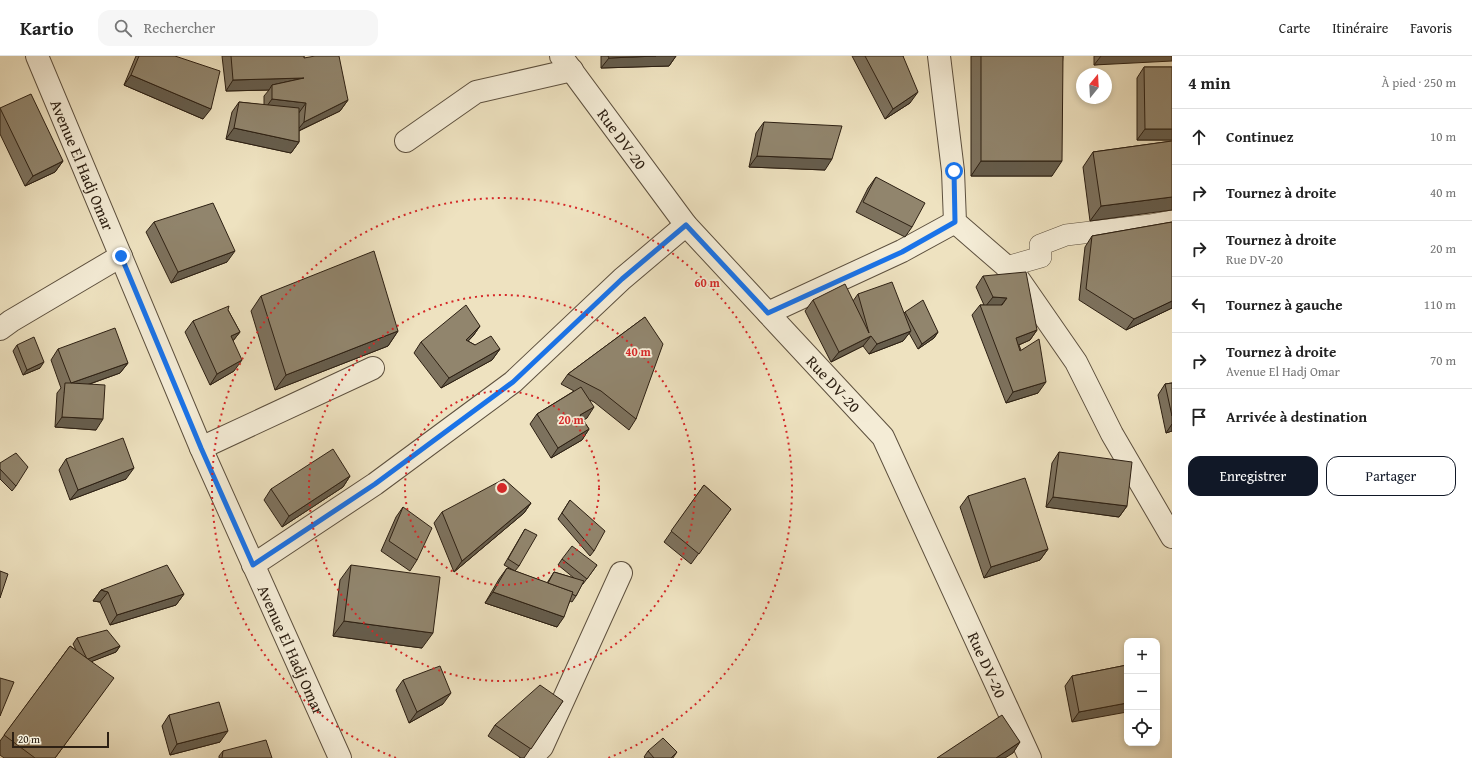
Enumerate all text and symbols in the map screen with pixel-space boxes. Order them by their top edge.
search box [98,10,378,46]
text: Kartio [20,14,74,42]
icon: search [112,17,134,39]
text: Rechercher [144,17,215,38]
text: Carte [1279,18,1310,38]
text: Itinéraire [1332,18,1388,38]
text: Favoris [1410,18,1452,38]
north arrow [1076,68,1112,104]
text: 4 min [1188,70,1230,95]
text: À pied · 250 m [1381,73,1456,92]
street label: Avenue El Hadj Omar [44,95,121,235]
street label: Rue DV-20 [592,103,653,174]
icon: ahead [1188,126,1210,148]
text: Continuez [1226,126,1294,147]
text: 10 m [1430,127,1456,146]
route start [945,162,963,180]
icon: right [1188,182,1210,204]
text: Tournez à droite [1226,182,1336,203]
text: 40 m [1430,183,1456,202]
text: Tournez à droite [1226,229,1336,250]
icon: right [1188,238,1210,260]
text: 20 m [1430,239,1456,258]
route end [112,247,130,265]
text: Rue DV-20 [1226,250,1283,269]
text: 60 m [694,274,720,291]
icon: left [1188,294,1210,316]
text: Tournez à gauche [1226,294,1343,315]
text: 110 m [1424,295,1456,314]
text: Tournez à droite [1226,341,1336,362]
text: 40 m [625,343,651,360]
street label: Rue DV-20 [801,350,867,418]
icon: right [1188,350,1210,372]
text: 70 m [1430,351,1456,370]
text: Avenue El Hadj Omar [1226,362,1340,381]
icon: arrive [1188,406,1210,428]
text: Arrivée à destination [1226,406,1367,427]
text: 20 m [558,411,584,428]
button: Enregistrer [1188,456,1318,496]
button: Partager [1326,456,1456,496]
centre of rings [495,481,509,495]
street label: Avenue El Hadj Omar [252,581,331,719]
street label: Rue DV-20 [962,628,1013,702]
map controls [1124,638,1160,746]
button: + [1124,638,1160,674]
button: − [1124,674,1160,710]
button: locate [1124,710,1160,746]
scale bar [12,730,109,749]
text: 20 m [18,731,40,747]

